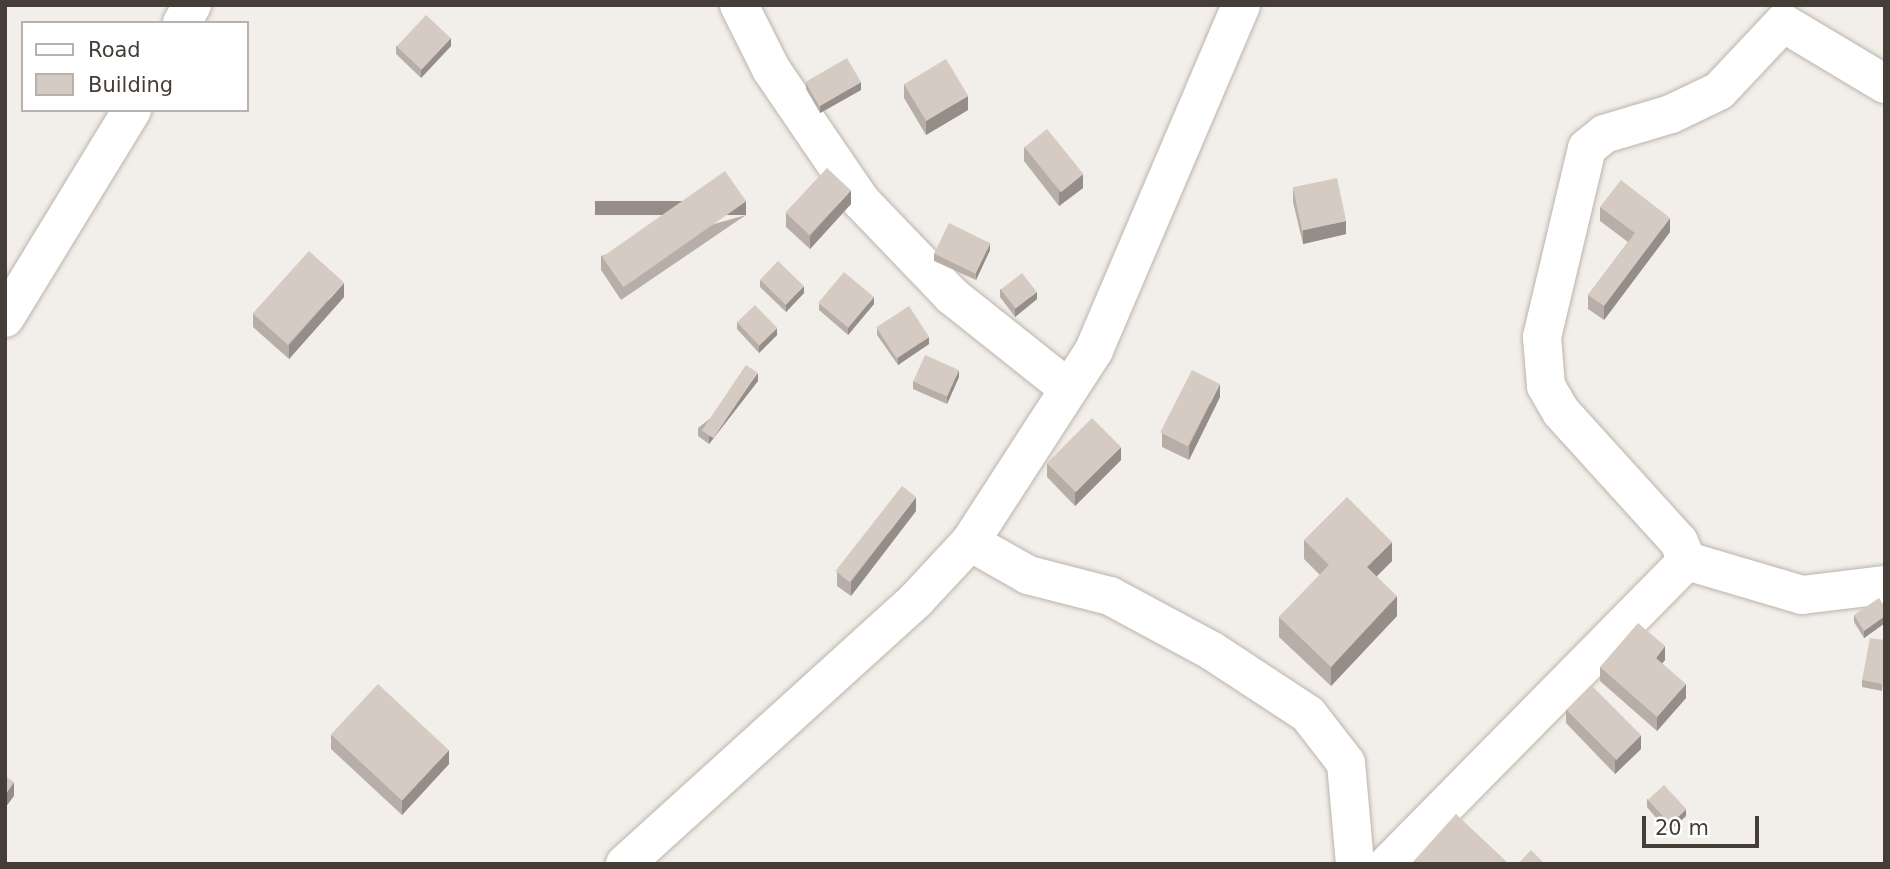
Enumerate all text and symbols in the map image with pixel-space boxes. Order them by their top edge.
legend [21,21,248,112]
text: Road [88,38,141,62]
text: Building [88,73,173,97]
scale bar [1645,802,1762,846]
text: 20 m [1655,816,1709,840]

